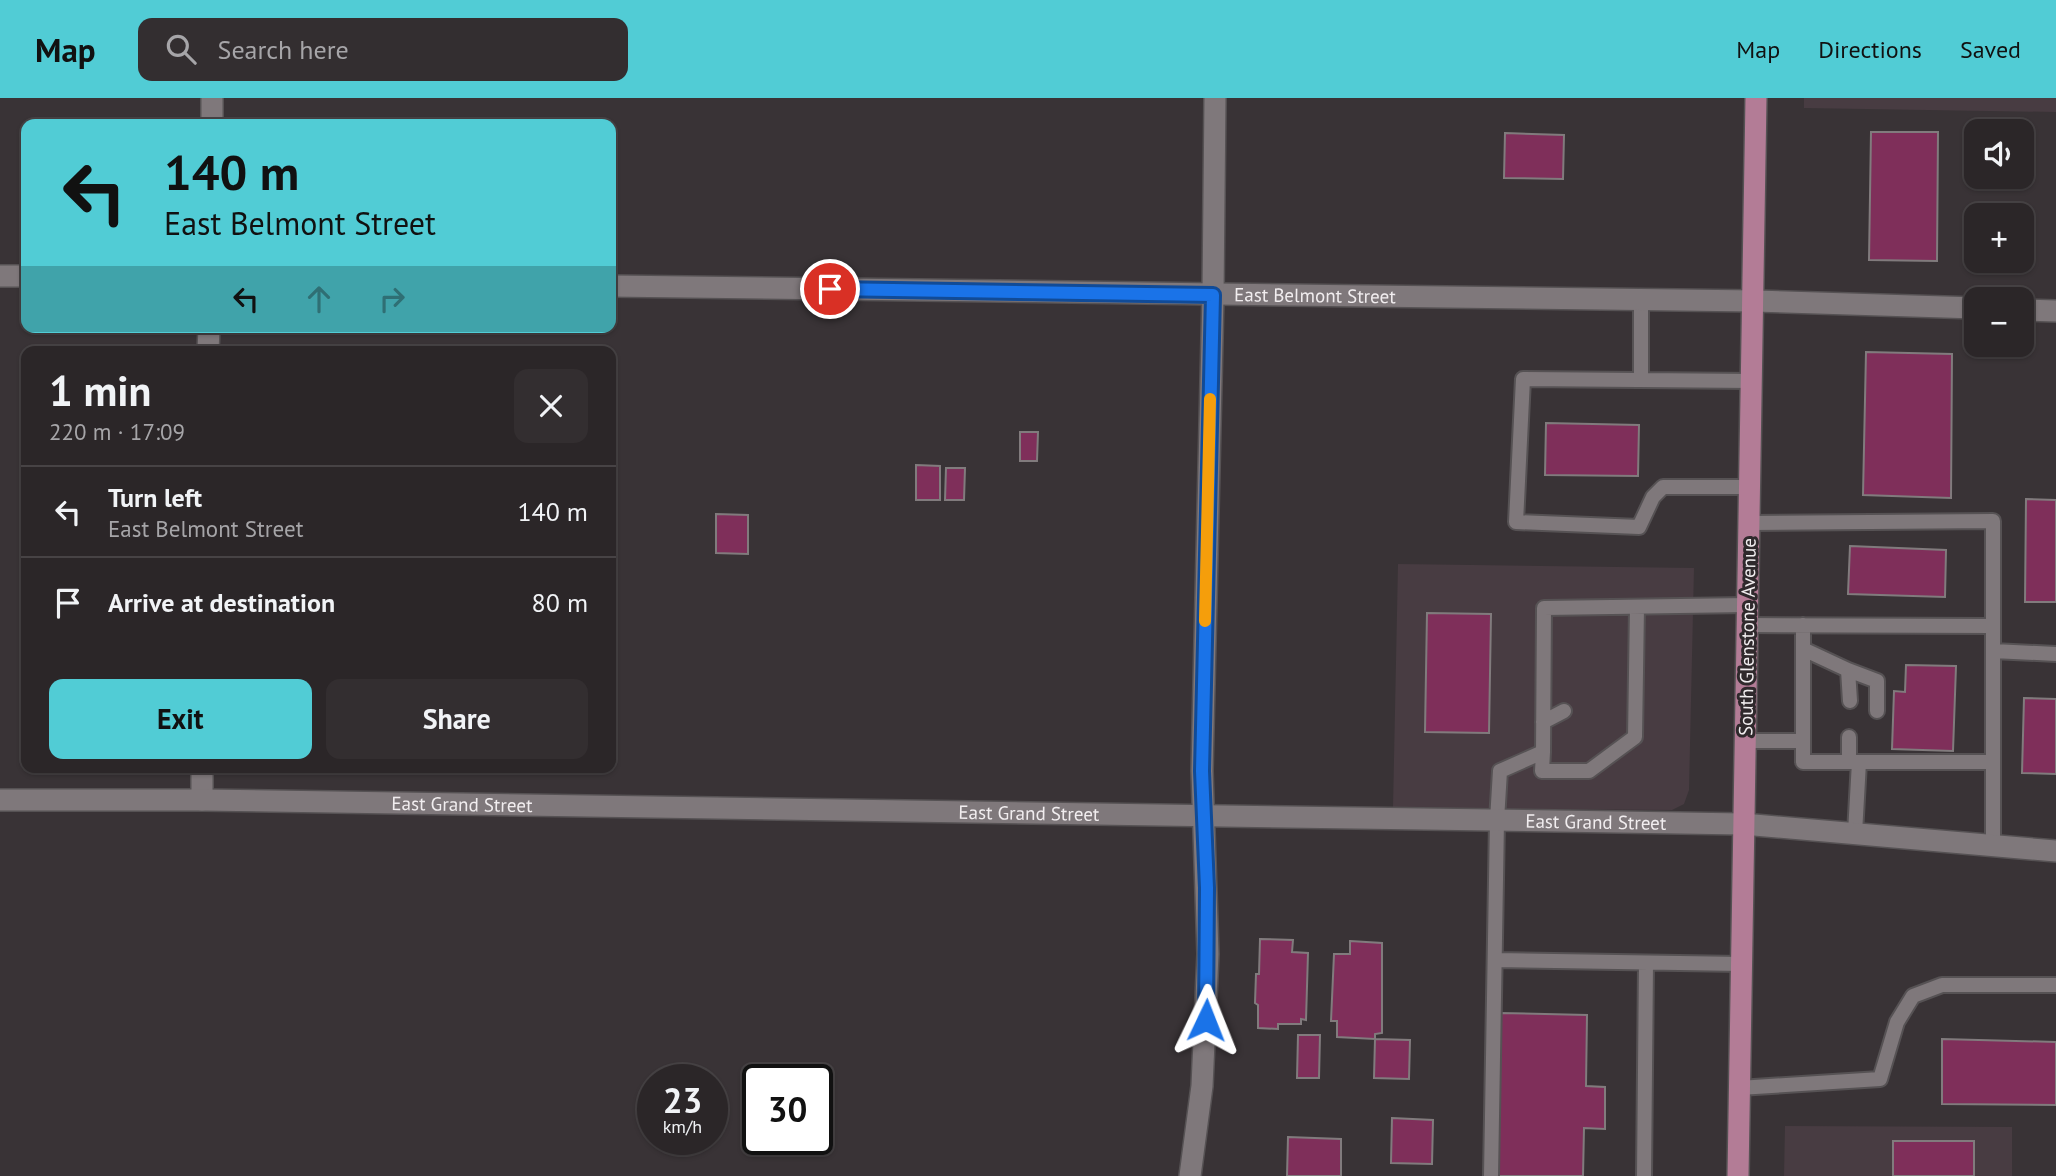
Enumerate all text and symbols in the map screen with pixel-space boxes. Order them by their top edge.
search box [138,18,628,81]
text: Map [35,28,96,71]
icon: search [162,30,200,68]
text: Search here [218,33,349,66]
text: Map [1736,34,1780,65]
text: Directions [1818,34,1922,65]
text: Saved [1960,34,2021,65]
map controls [1964,119,2034,357]
button: sound [1964,119,2034,189]
text: 140 m [164,140,299,204]
icon: left [49,147,140,238]
text: East Belmont Street [164,202,436,244]
button: + [1964,203,2034,273]
pin [800,259,860,319]
icon: arrive [811,270,849,308]
icon: left [227,280,265,318]
icon: ahead [300,280,338,318]
icon: right [373,280,411,318]
street label: East Belmont Street [1234,282,1396,308]
button: − [1964,287,2034,357]
text: 1 min [49,363,151,418]
button: close [514,369,588,443]
text: 220 m · 17:09 [49,417,185,446]
text: Turn left [108,481,202,514]
icon: left [49,493,87,531]
text: 140 m [517,495,588,528]
text: East Belmont Street [108,514,303,543]
street label: South Glenstone Avenue [1733,538,1761,736]
icon: arrive [49,584,87,622]
text: Arrive at destination [108,586,335,619]
text: 80 m [532,586,588,619]
button: Exit [49,679,312,759]
button: Share [326,679,588,759]
street label: East Grand Street [391,791,533,817]
street label: East Grand Street [958,800,1100,826]
street label: East Grand Street [1525,809,1667,835]
position arrow [1169,983,1243,1057]
speed limit sign: 30 [742,1064,833,1155]
text: 23 [663,1077,702,1123]
text: km/h [663,1115,702,1138]

